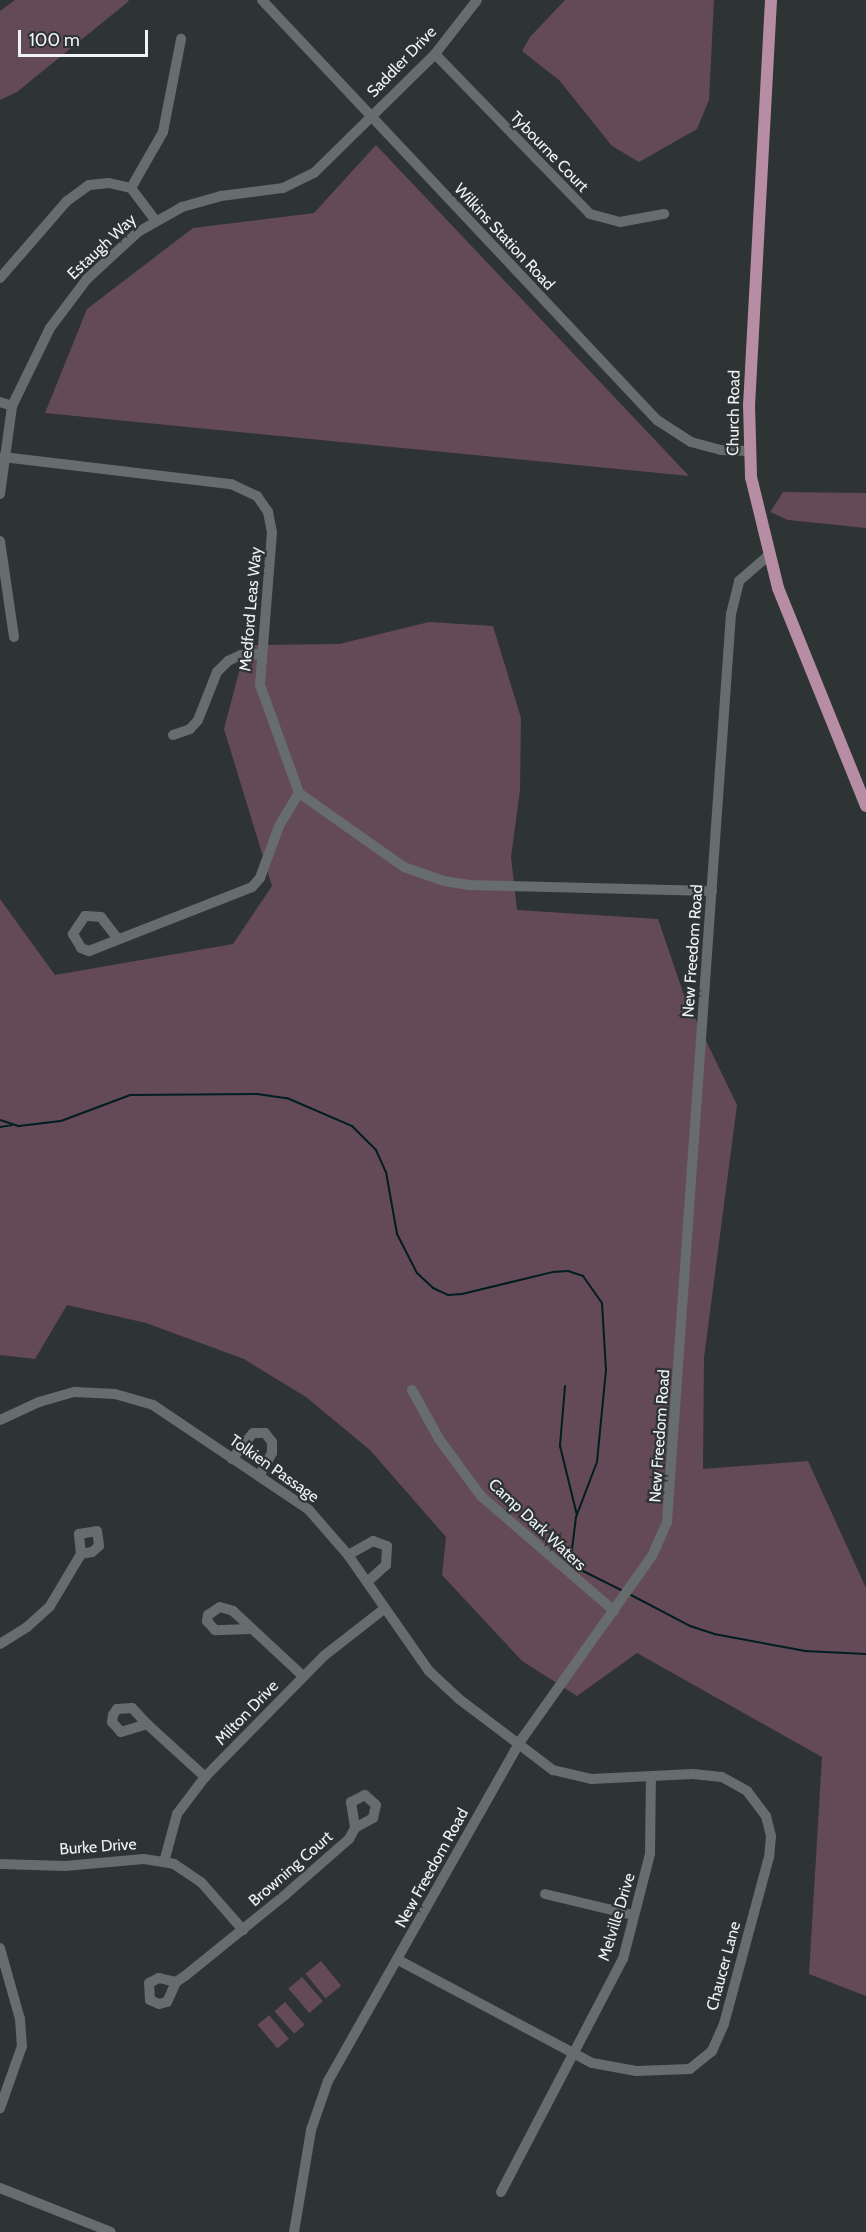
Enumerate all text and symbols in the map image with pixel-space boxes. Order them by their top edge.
scale bar [21,18,152,56]
street label: Saddler Drive [363,23,441,101]
text: 100 m [29,29,80,51]
street label: Tybourne Court [506,108,592,196]
street label: Wilkins Station Road [450,180,558,294]
street label: Estaugh Way [64,210,140,284]
street label: Church Road [724,370,744,456]
street label: Medford Leas Way [236,546,266,672]
street label: New Freedom Road [679,884,707,1018]
street label: New Freedom Road [646,1369,674,1503]
street label: Tolkien Passage [226,1431,322,1507]
street label: Camp Dark Waters [484,1475,590,1575]
street label: Milton Drive [211,1677,283,1749]
street label: New Freedom Road [391,1805,473,1931]
street label: Browning Court [245,1827,337,1911]
street label: Burke Drive [59,1835,137,1859]
street label: Melville Drive [595,1871,639,1963]
street label: Chaucer Lane [703,1919,745,2013]

